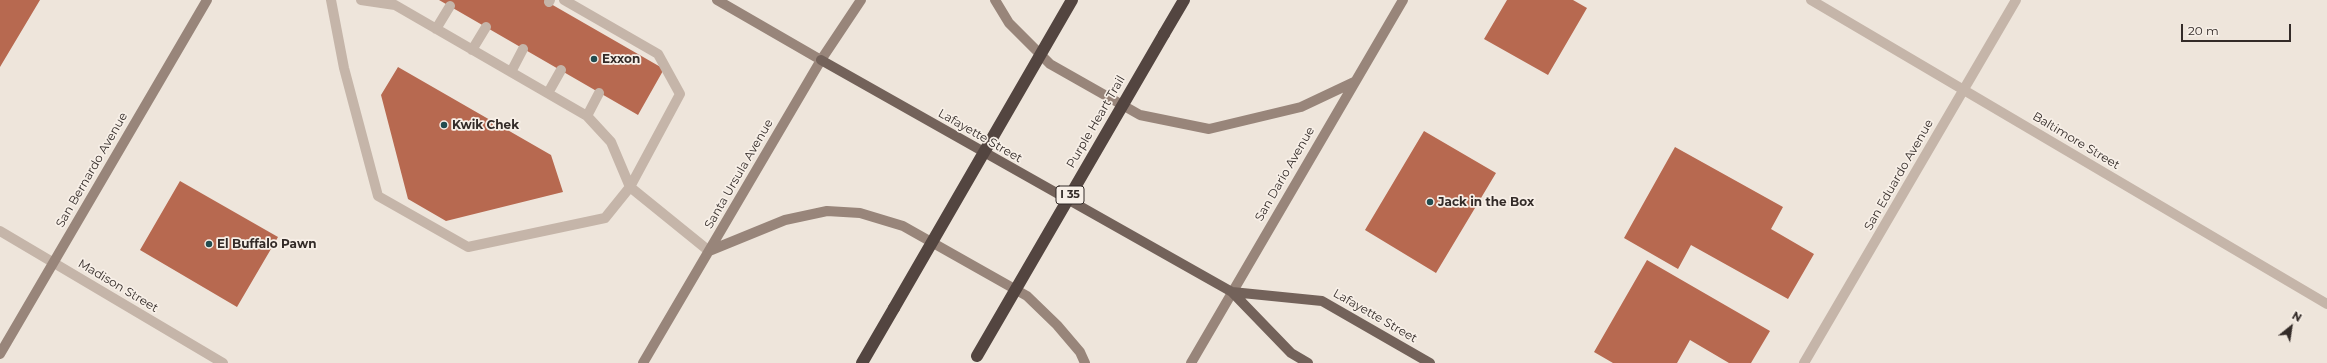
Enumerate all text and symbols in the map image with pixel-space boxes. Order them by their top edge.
scale bar [2183,16,2293,42]
text: 20 m [2188,23,2219,38]
place label: Exxon [602,52,640,66]
marker: Exxon [589,54,599,64]
street label: Purple Heart Trail [1064,73,1128,171]
street label: Lafayette Street [935,106,1025,166]
street label: Baltimore Street [2030,109,2122,173]
street label: San Bernardo Avenue [53,110,131,230]
street label: Santa Ursula Avenue [702,117,776,231]
street label: San Eduardo Avenue [1861,117,1937,233]
place label: Kwik Chek [452,118,519,132]
marker: Kwik Chek [439,120,449,130]
street label: San Dario Avenue [1252,124,1318,224]
road number: I 35 [1056,186,1084,204]
place label: Jack in the Box [1438,195,1534,209]
marker: Jack in the Box [1425,197,1435,207]
place label: El Buffalo Pawn [217,237,316,251]
marker: El Buffalo Pawn [204,239,214,249]
street label: Madison Street [75,256,161,316]
street label: Lafayette Street [1330,286,1420,346]
north arrow [2271,307,2311,347]
text: N [2290,308,2304,325]

